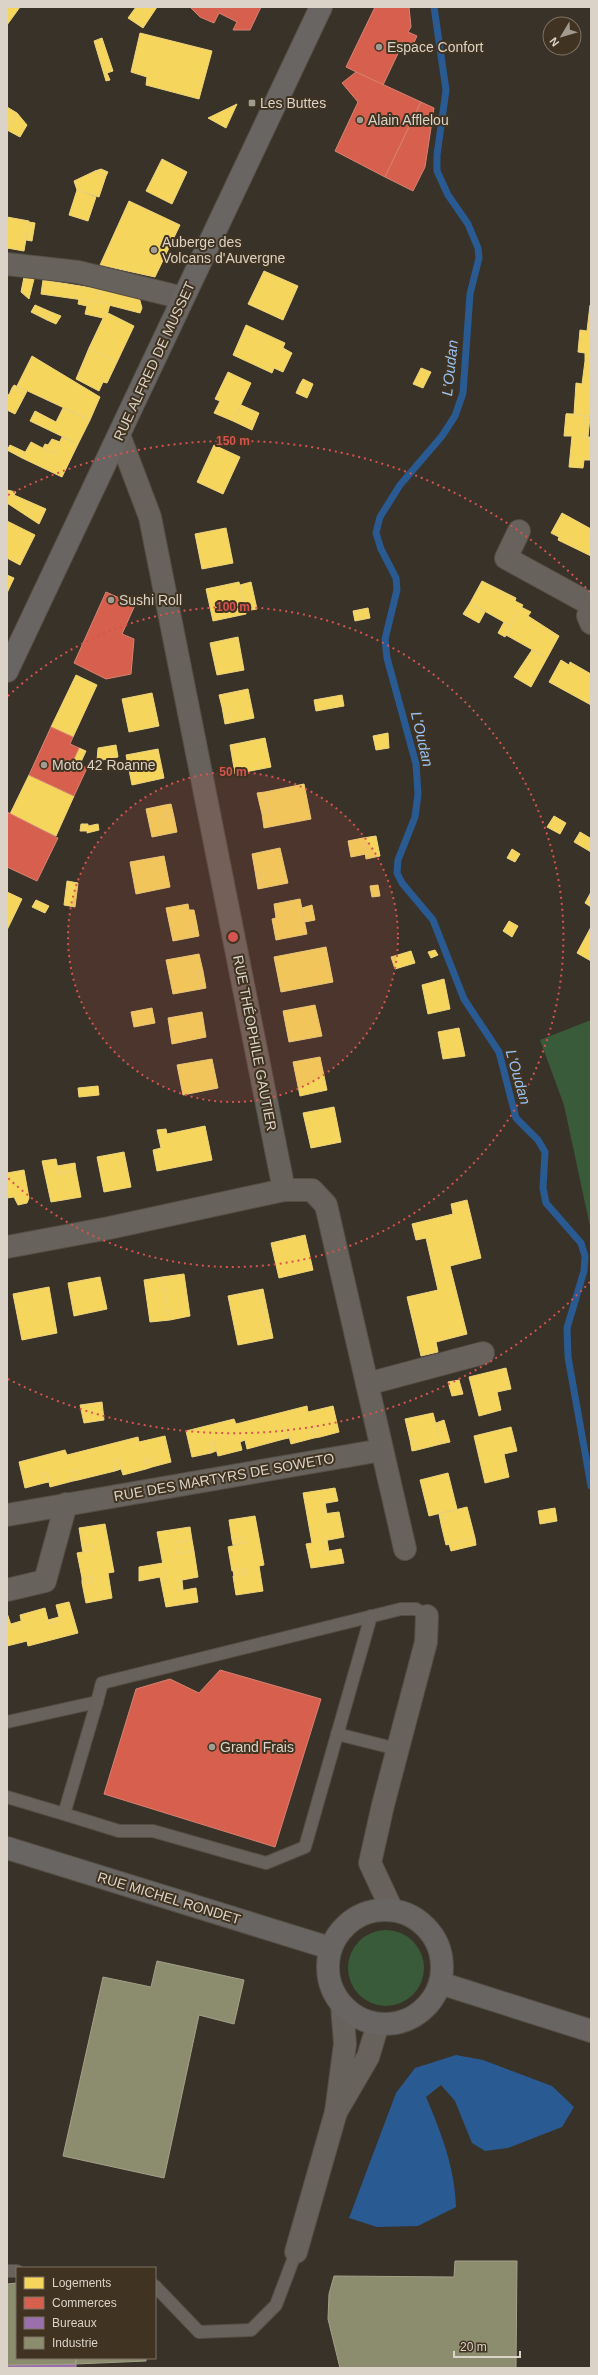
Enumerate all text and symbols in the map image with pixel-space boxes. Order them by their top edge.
north arrow [542,16,582,56]
text: N [547,35,561,49]
place label: Espace Confort [387,39,484,55]
marker: Espace Confort [374,42,384,52]
place label: Les Buttes [260,95,326,111]
marker: Les Buttes [247,98,257,108]
place label: Alain Afflelou [368,112,449,128]
marker: Alain Afflelou [355,115,365,125]
place label: Auberge des Volcans d'Auvergne [162,234,286,266]
marker: Auberge des Volcans d'Auvergne [149,245,159,255]
street label: RUE ALFRED DE MUSSET [110,279,198,443]
water label: L'Oudan [438,339,461,397]
text: 150 m [216,434,250,448]
place label: Sushi Roll [119,592,182,608]
marker: Sushi Roll [106,595,116,605]
text: 100 m [216,600,250,614]
water label: L'Oudan [408,710,437,768]
place label: Moto 42 Roanne [52,757,156,773]
marker: Moto 42 Roanne [39,760,49,770]
text: 50 m [219,765,247,779]
centre of rings [226,930,240,944]
street label: RUE THÉOPHILE GAUTIER [230,954,280,1132]
water label: L'Oudan [503,1047,534,1106]
street label: RUE DES MARTYRS DE SOWETO [113,1450,336,1504]
place label: Grand Frais [220,1739,294,1755]
marker: Grand Frais [207,1742,217,1752]
street label: RUE MICHEL RONDET [95,1869,243,1928]
legend [16,2267,156,2359]
text: Logements [52,2276,111,2290]
text: Commerces [52,2296,117,2310]
text: Bureaux [52,2316,97,2330]
scale bar [454,2333,520,2359]
text: Industrie [52,2336,98,2350]
text: 20 m [460,2340,487,2354]

